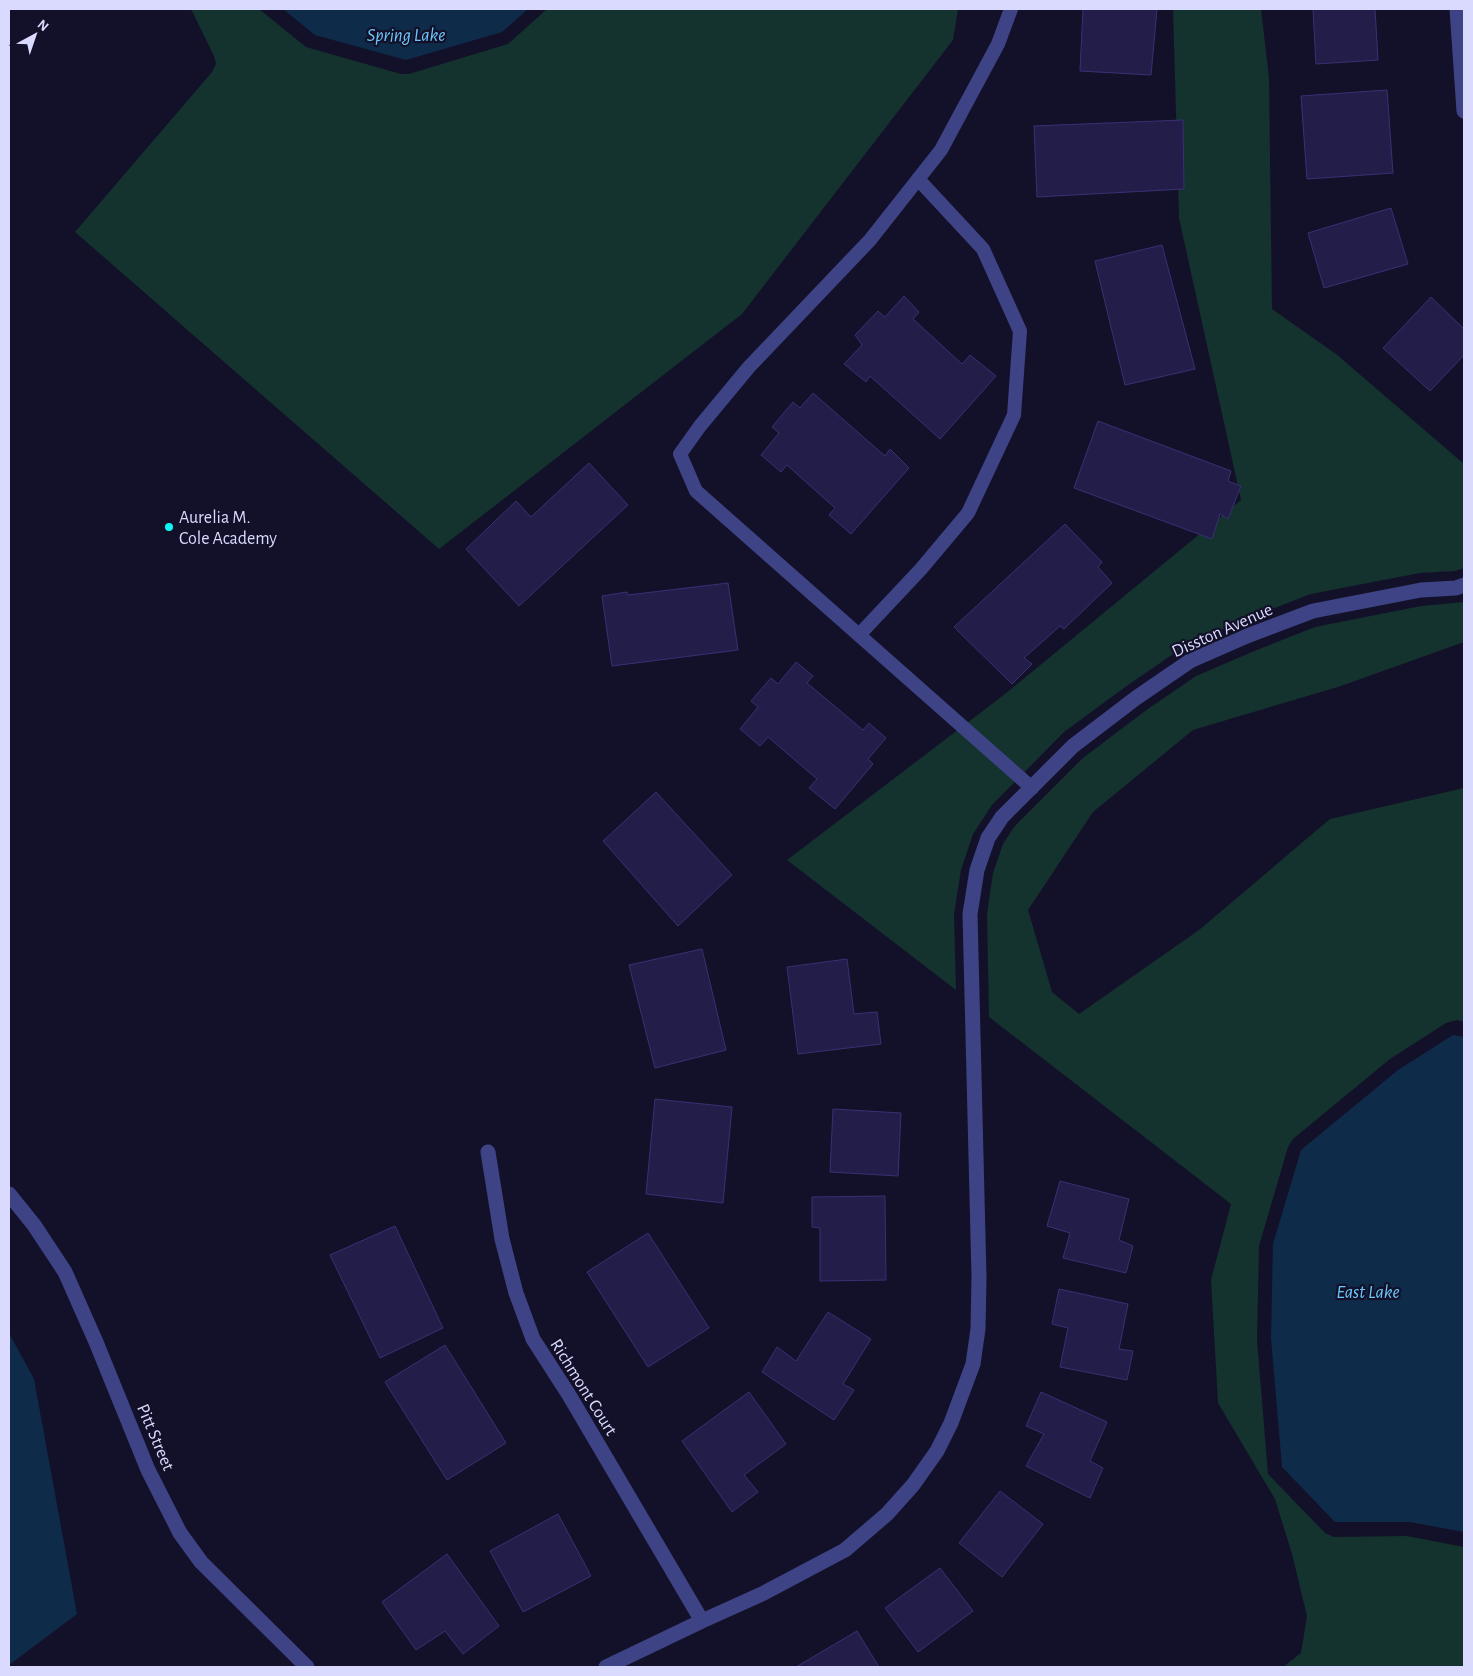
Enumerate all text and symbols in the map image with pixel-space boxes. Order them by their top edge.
north arrow [10,10,60,60]
text: N [34,17,51,34]
water label: Spring Lake [367,26,445,45]
place label: Aurelia M. Cole Academy [179,509,277,548]
marker: Aurelia M. Cole Academy [163,521,175,533]
street label: Disston Avenue [1169,601,1275,661]
water label: East Lake [1336,1283,1400,1302]
street label: Richmont Court [546,1336,620,1439]
street label: Pitt Street [133,1401,177,1474]

